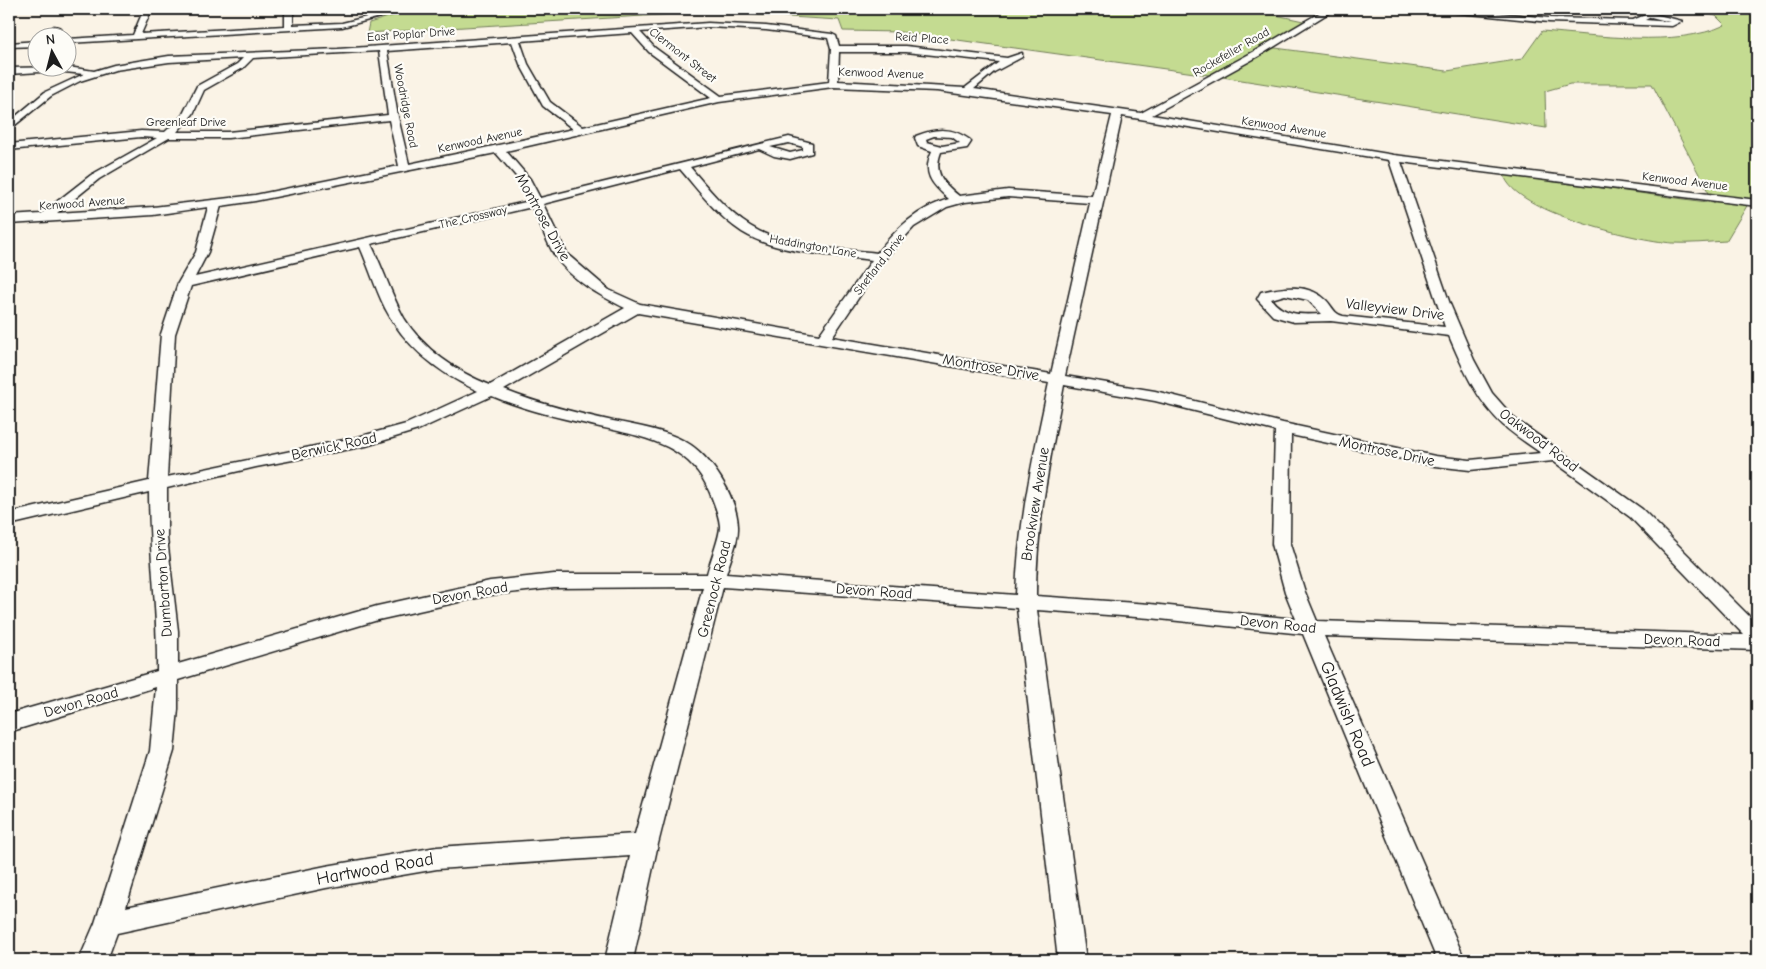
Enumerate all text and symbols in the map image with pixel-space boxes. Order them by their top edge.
street label: East Poplar Drive [367,24,455,44]
street label: Clermont Street [647,24,720,86]
street label: Rockefeller Road [1190,24,1272,80]
north arrow [28,28,78,78]
street label: Reid Place [895,29,949,47]
text: N [45,31,56,49]
street label: Woodridge Road [391,63,421,149]
street label: Kenwood Avenue [838,65,924,81]
street label: Kenwood Avenue [1240,113,1328,141]
street label: Greenleaf Drive [146,115,226,129]
street label: Kenwood Avenue [437,124,523,156]
street label: Kenwood Avenue [1641,169,1729,193]
street label: Montrose Drive [511,170,575,264]
street label: Kenwood Avenue [39,193,125,213]
street label: The Crossway [438,202,509,232]
street label: Shetland Drive [851,230,907,298]
street label: Haddington Lane [768,231,858,261]
street label: Valleyview Drive [1345,294,1446,324]
street label: Montrose Drive [941,350,1041,384]
street label: Oakwood Road [1496,404,1582,476]
street label: Berwick Road [290,428,378,464]
street label: Montrose Drive [1337,432,1437,470]
street label: Brookview Avenue [1017,445,1053,562]
street label: Dumbarton Drive [150,528,176,638]
street label: Greenock Road [693,539,735,639]
street label: Devon Road [431,577,509,609]
street label: Devon Road [835,579,913,603]
street label: Devon Road [1239,611,1317,637]
street label: Devon Road [1643,630,1721,650]
street label: Gladwish Road [1315,658,1379,770]
street label: Devon Road [42,683,120,721]
street label: Hartwood Road [315,848,435,890]

